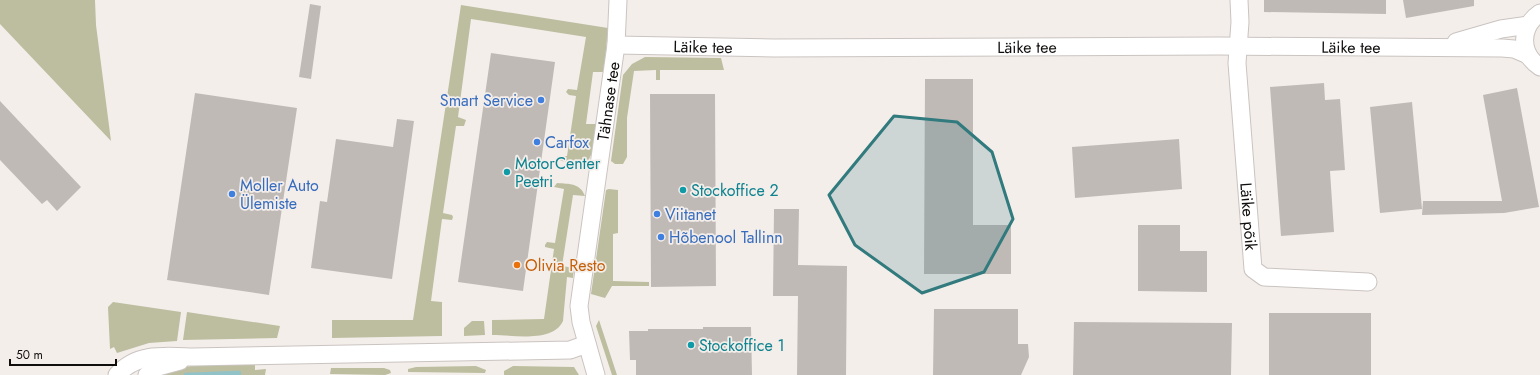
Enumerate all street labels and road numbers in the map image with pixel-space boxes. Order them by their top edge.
street label: Läike tee [673,35,733,59]
street label: Läike tee [997,35,1057,58]
street label: Läike tee [1321,35,1381,59]
street label: Tähnase tee [591,60,625,142]
street label: Läike põik [1235,182,1263,252]

